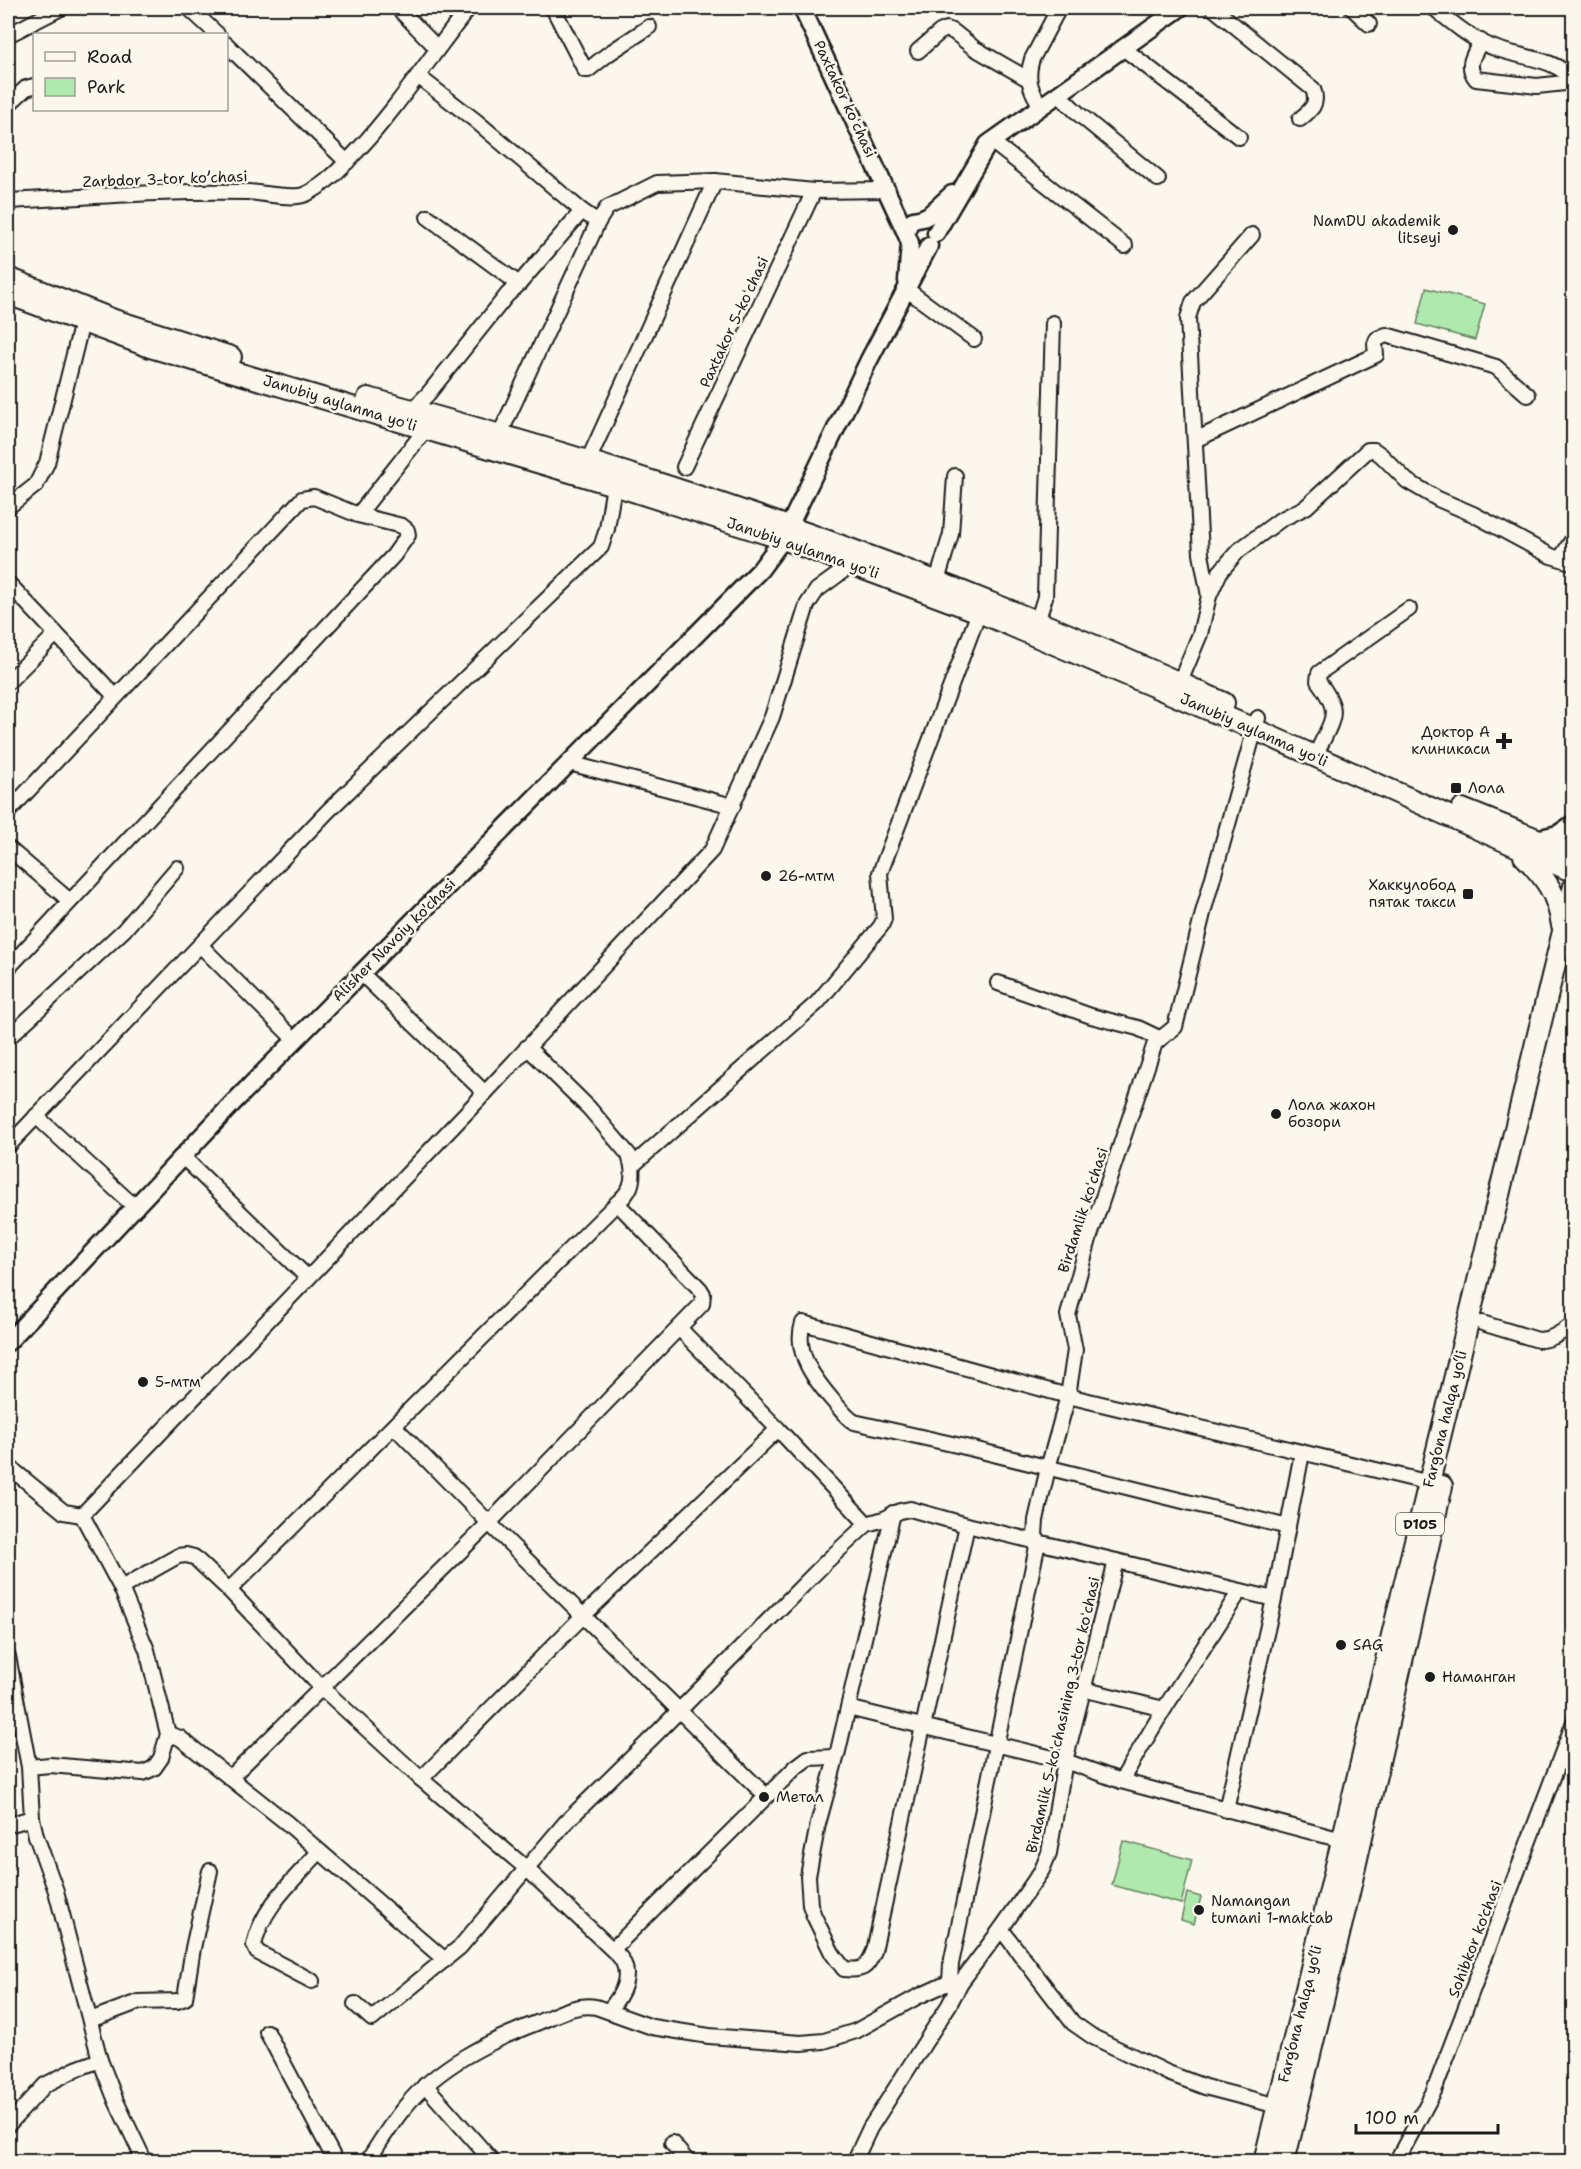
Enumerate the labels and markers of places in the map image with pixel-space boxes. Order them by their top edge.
place label: NamDU akademik litseyi [1313,211,1441,248]
marker: NamDU akademik litseyi [1446,223,1460,237]
place label: Доктор А клиникаси [1411,722,1490,759]
marker: Доктор А клиникаси [1495,732,1513,750]
place label: Лола [1468,778,1505,798]
marker: Лола [1449,781,1463,795]
place label: 26-мтм [778,866,835,886]
marker: 26-мтм [759,869,773,883]
place label: Хаккулобод пятак такси [1368,875,1456,912]
marker: Хаккулобод пятак такси [1461,887,1475,901]
place label: Лола жахон бозори [1288,1095,1376,1132]
marker: Лола жахон бозори [1269,1107,1283,1121]
place label: 5-мтм [155,1372,201,1392]
marker: 5-мтм [136,1375,150,1389]
place label: SAG [1353,1635,1383,1655]
marker: SAG [1334,1638,1348,1652]
place label: Наманган [1442,1667,1516,1687]
marker: Наманган [1423,1670,1437,1684]
place label: Метал [776,1787,824,1807]
marker: Метал [757,1790,771,1804]
place label: Namangan tumani 1-maktab [1211,1891,1333,1928]
marker: Namangan tumani 1-maktab [1192,1903,1206,1917]

